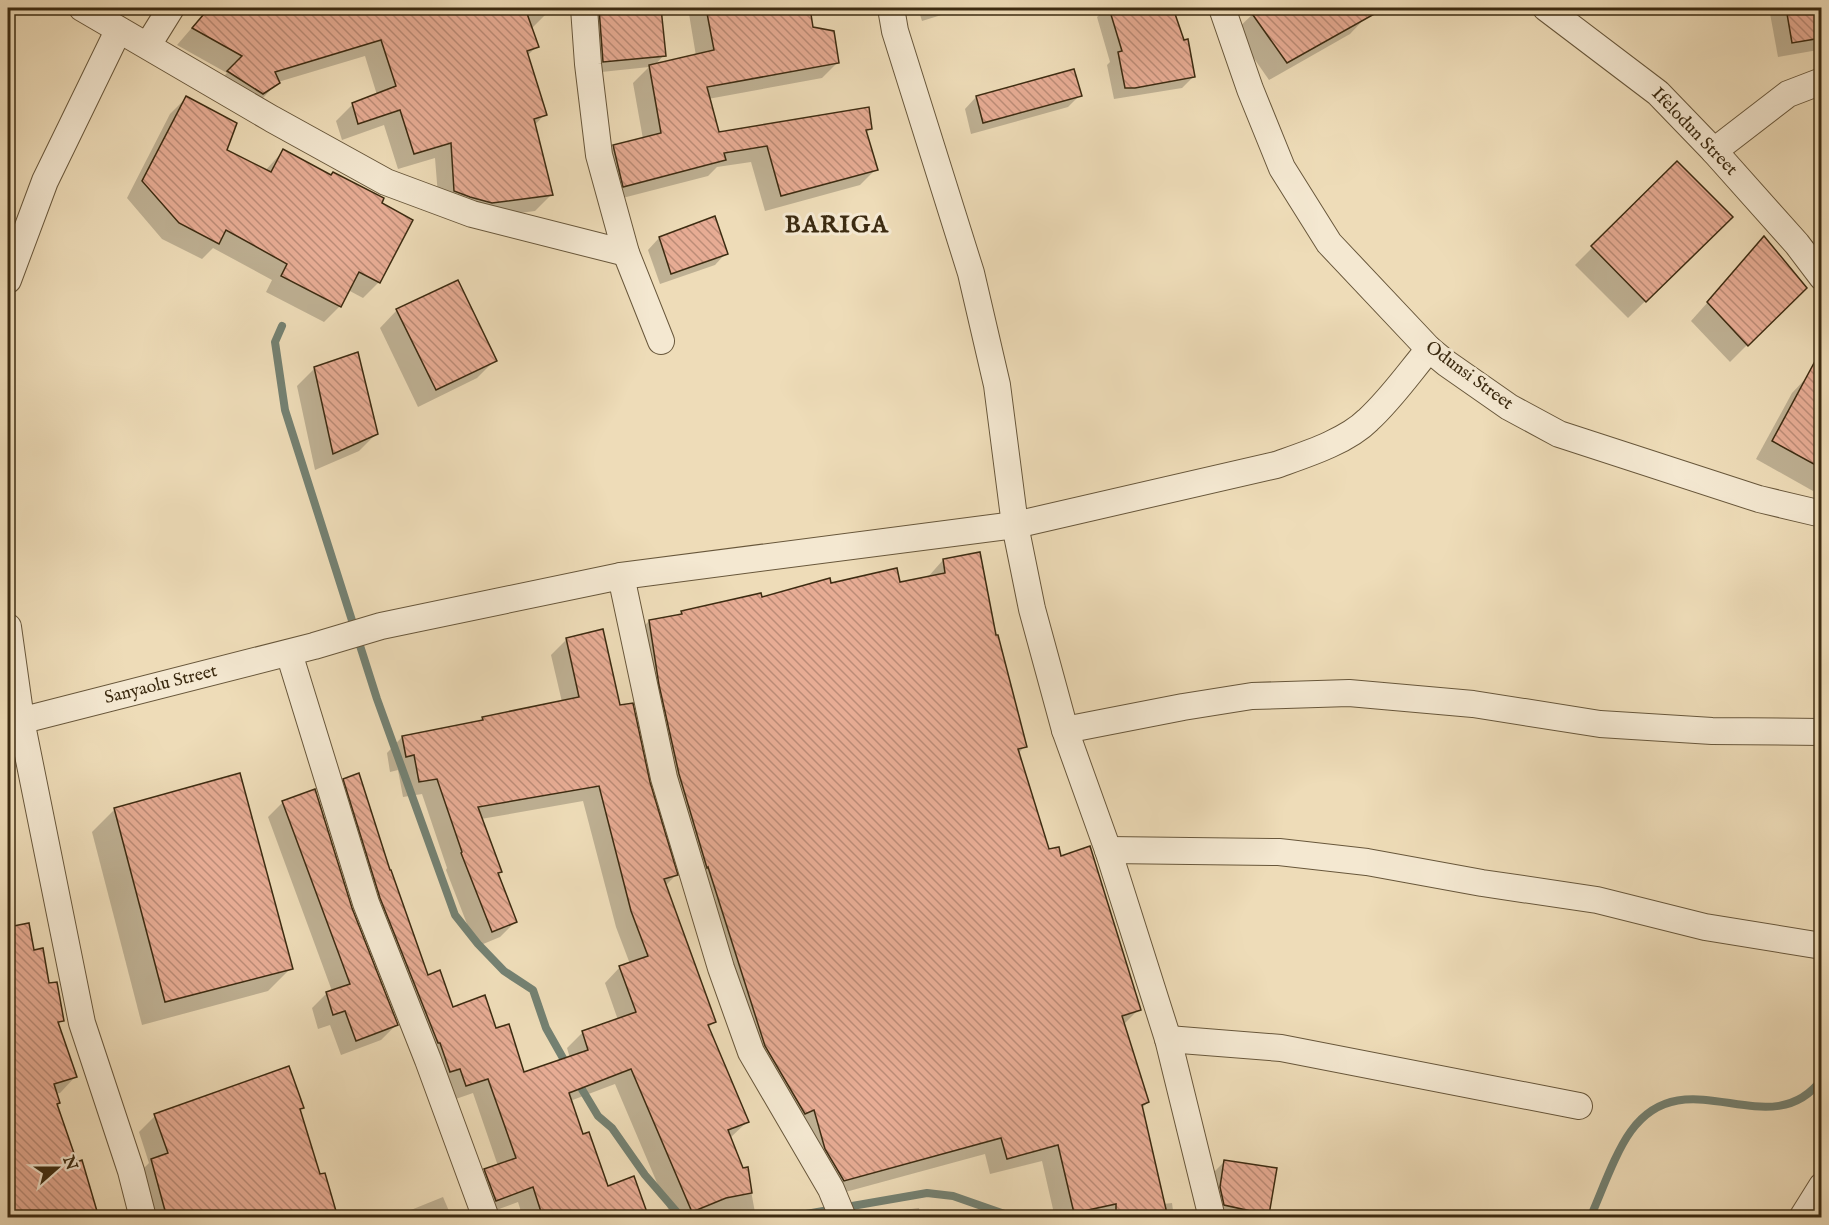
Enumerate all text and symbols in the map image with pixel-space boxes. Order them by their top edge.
street label: Ifelodun Street [1646,83,1742,181]
district label: BARIGA [785,210,890,241]
street label: Odunsi Street [1420,336,1518,416]
street label: Sanyaolu Street [102,660,220,710]
north arrow [27,1138,87,1198]
text: N [57,1152,81,1174]

